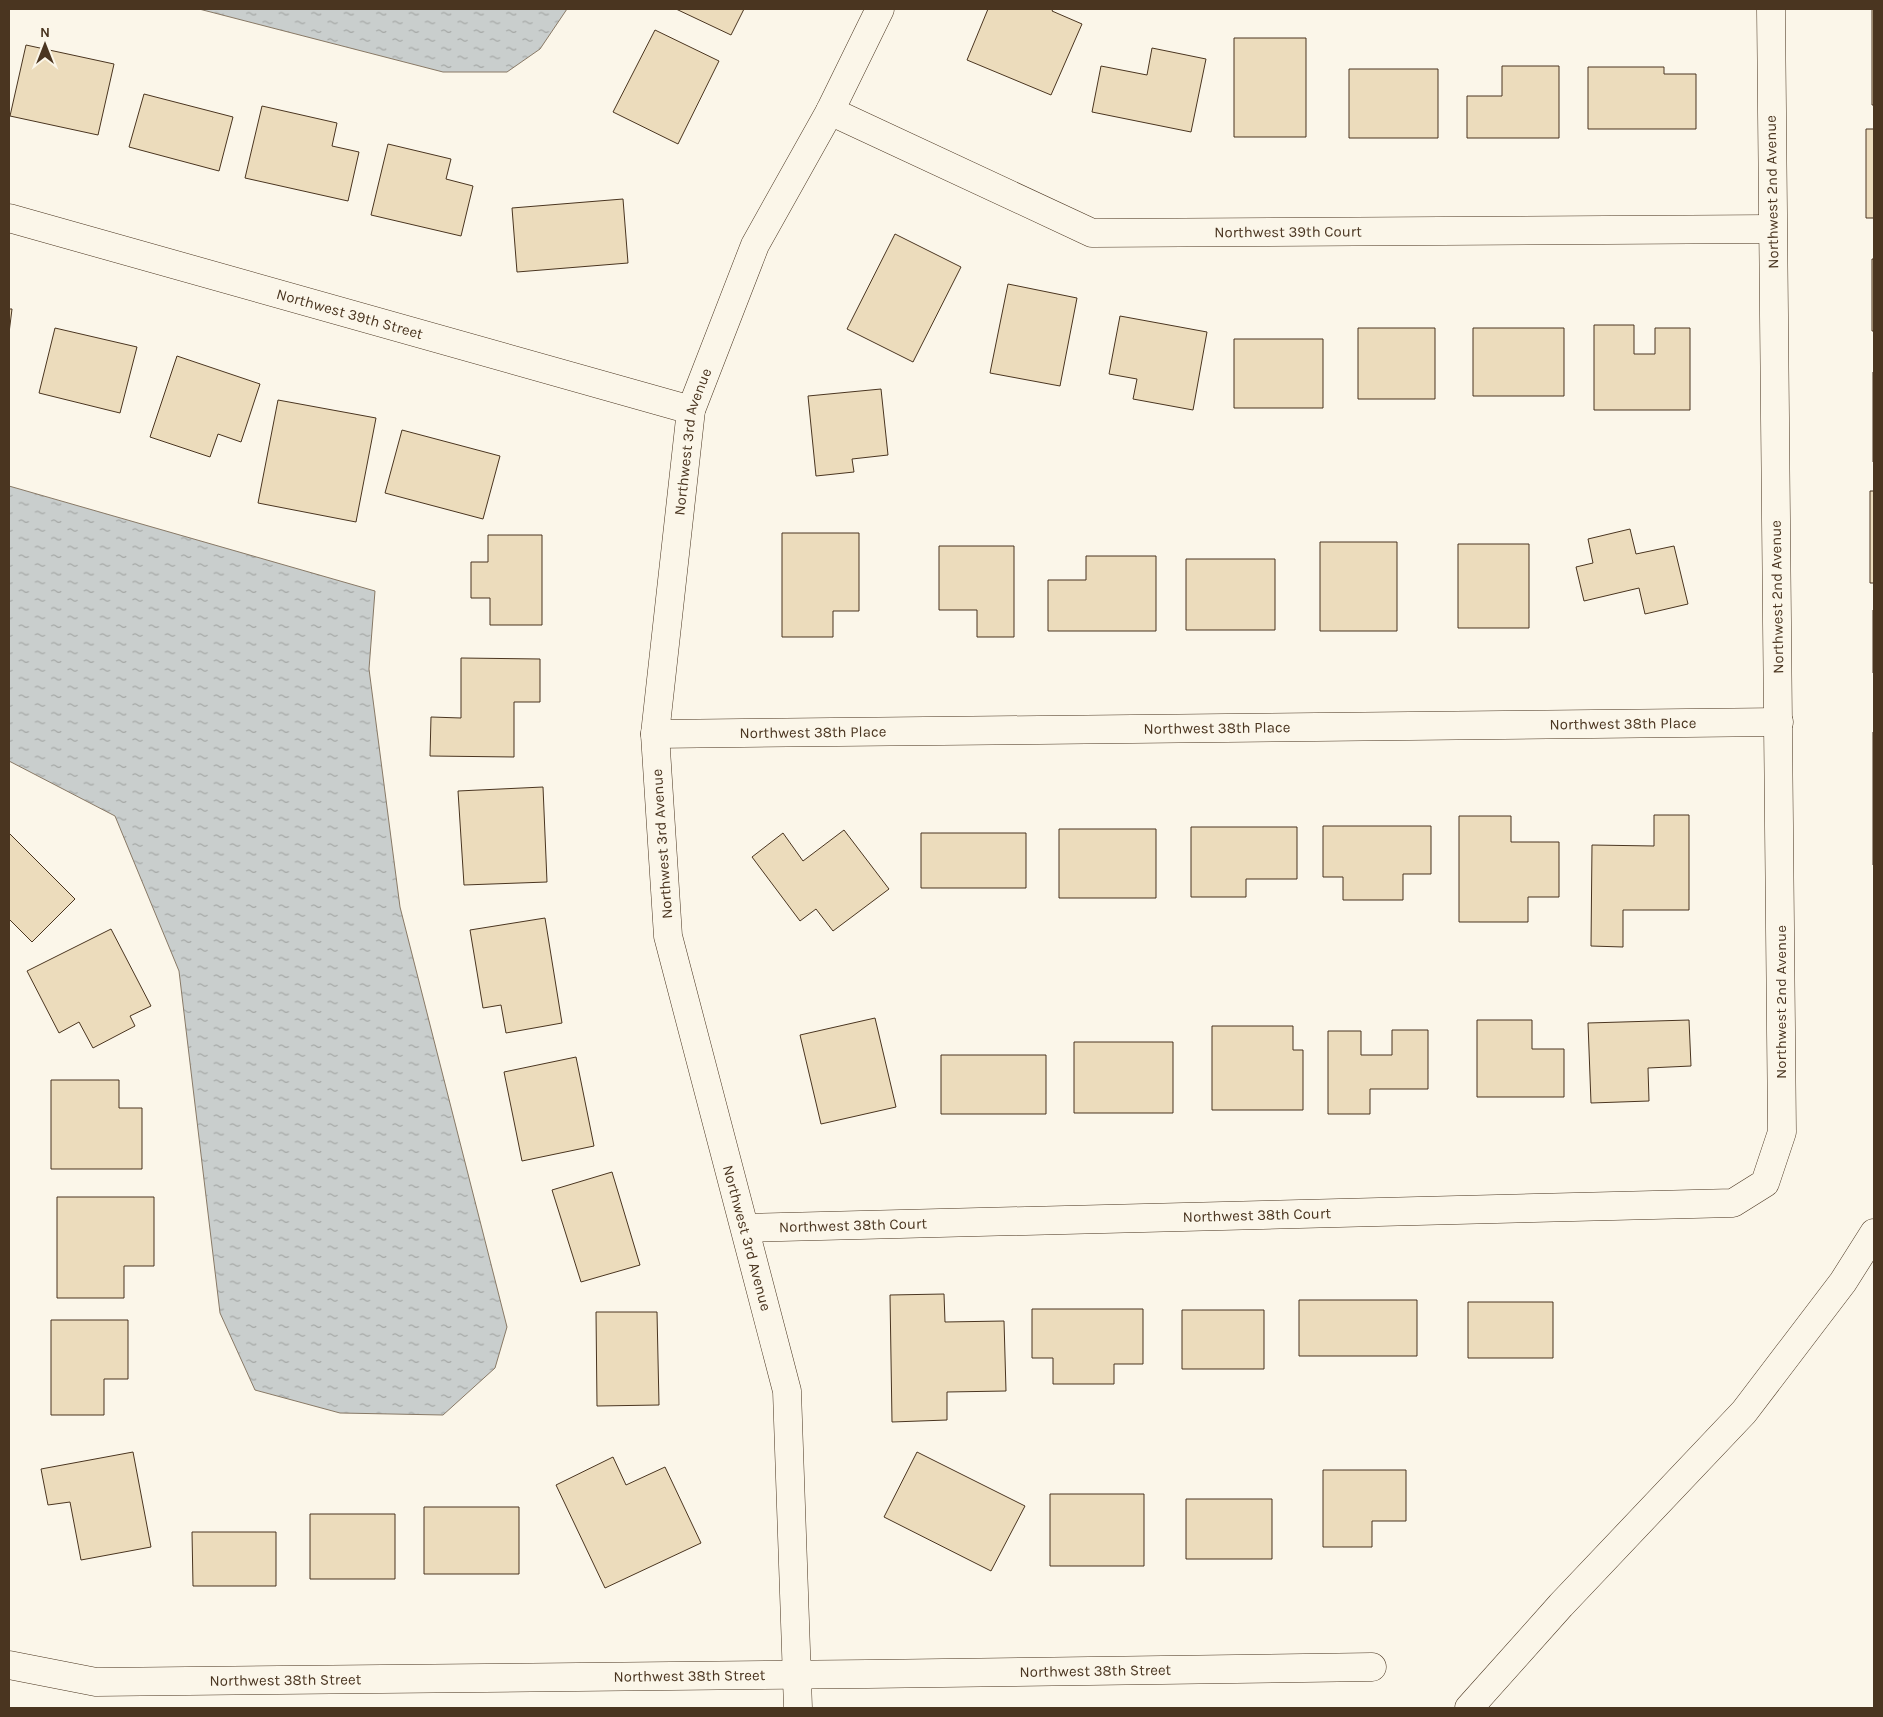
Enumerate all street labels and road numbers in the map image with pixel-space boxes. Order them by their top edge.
street label: Northwest 2nd Avenue [1762,115,1782,269]
street label: Northwest 39th Court [1214,222,1362,241]
street label: Northwest 39th Street [274,285,425,343]
street label: Northwest 3rd Avenue [670,365,715,516]
street label: Northwest 2nd Avenue [1767,520,1787,674]
street label: Northwest 38th Place [1549,714,1696,733]
street label: Northwest 38th Place [1143,718,1290,738]
street label: Northwest 38th Place [739,723,887,742]
street label: Northwest 3rd Avenue [648,768,676,920]
street label: Northwest 2nd Avenue [1772,925,1790,1079]
street label: Northwest 3rd Avenue [719,1163,775,1313]
street label: Northwest 38th Court [1183,1204,1332,1226]
street label: Northwest 38th Court [779,1214,928,1236]
street label: Northwest 38th Street [1019,1661,1172,1681]
street label: Northwest 38th Street [613,1666,766,1686]
street label: Northwest 38th Street [209,1670,362,1690]

